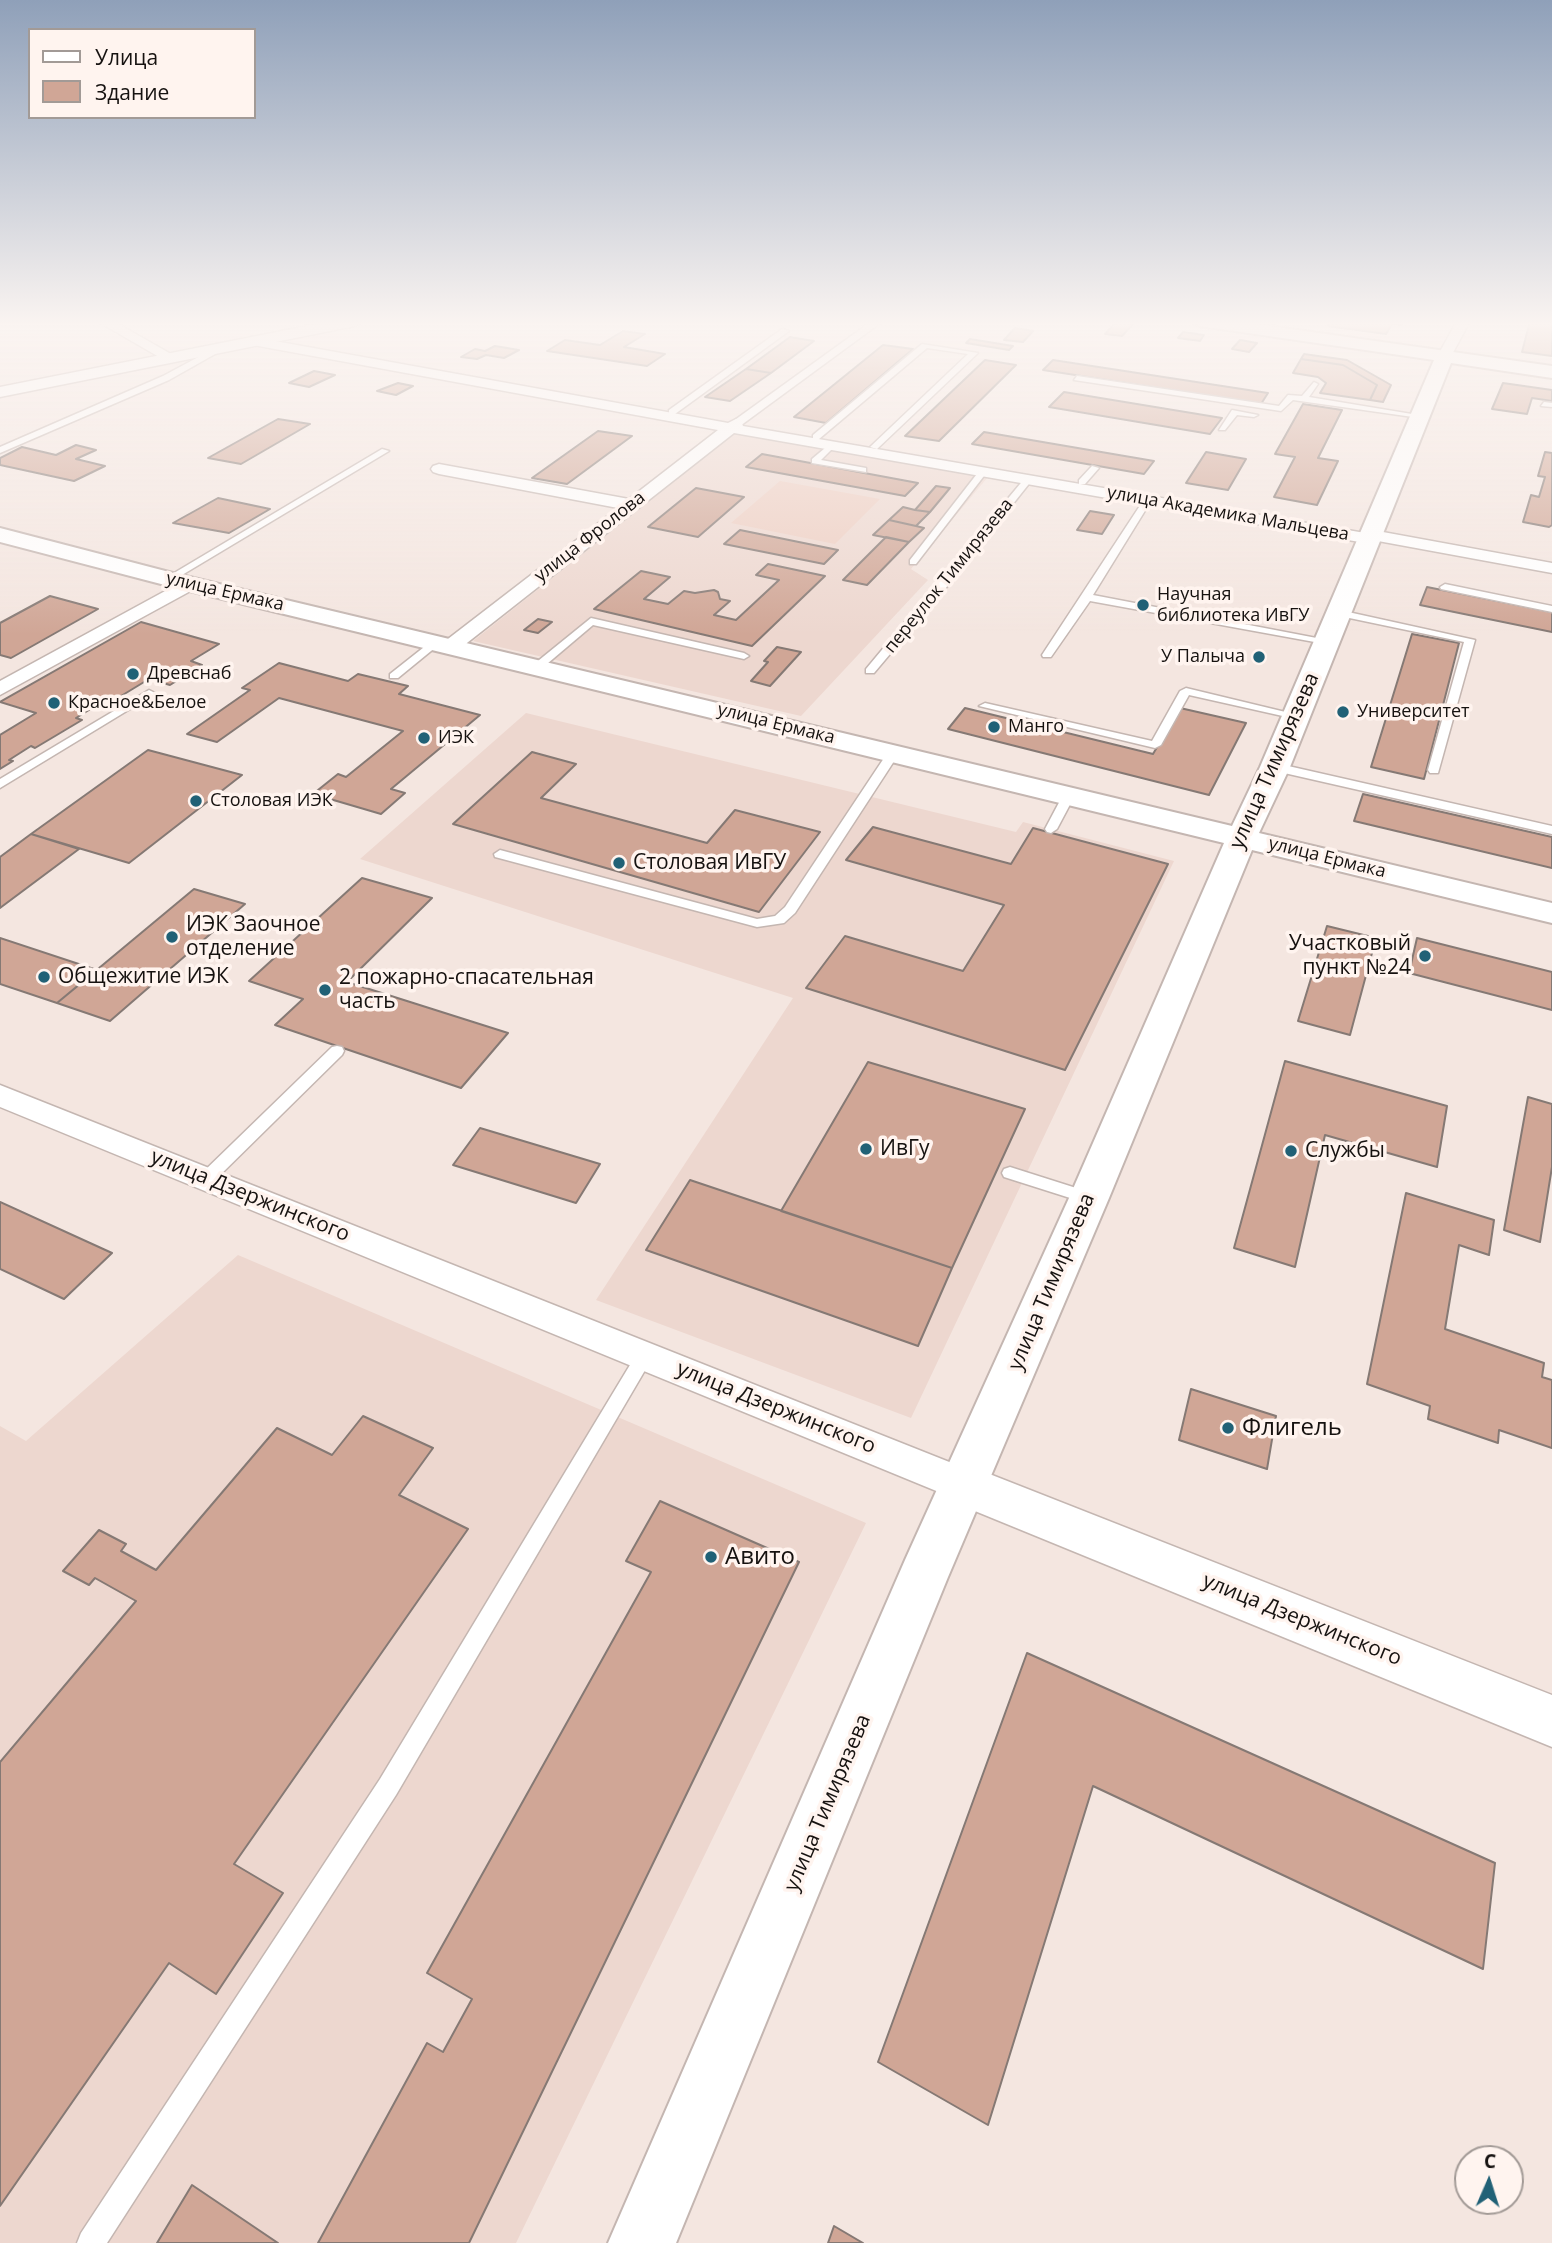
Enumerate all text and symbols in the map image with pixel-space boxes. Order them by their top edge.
legend [28,28,256,119]
text: Улица [95,43,158,71]
text: Здание [95,78,169,106]
street label: улица Академика Мальцева [1105,482,1351,546]
street label: улица Фролова [530,487,650,587]
street label: переулок Тимирязева [880,494,1018,658]
street label: улица Ермака [164,568,286,616]
place label: Научная библиотека ИвГУ [1157,584,1309,626]
marker: Научная библиотека ИвГУ [1135,597,1151,613]
place label: У Палыча [1161,646,1245,668]
marker: У Палыча [1251,649,1267,665]
place label: Древснаб [147,663,231,685]
marker: Древснаб [125,666,141,682]
street label: улица Тимирязева [1225,669,1325,853]
place label: Красное&Белое [68,692,206,714]
marker: Красное&Белое [46,695,62,711]
street label: улица Ермака [715,699,837,749]
place label: Университет [1357,701,1470,723]
marker: Университет [1335,704,1351,720]
place label: Манго [1008,716,1064,738]
marker: Манго [986,719,1002,735]
place label: ИЭК [438,727,474,749]
marker: ИЭК [416,730,432,746]
place label: Столовая ИЭК [210,790,333,812]
marker: Столовая ИЭК [188,793,204,809]
street label: улица Ермака [1266,833,1388,883]
place label: Столовая ИвГУ [633,850,786,876]
marker: Столовая ИвГУ [611,855,627,871]
place label: ИЭК Заочное отделение [186,912,320,962]
marker: ИЭК Заочное отделение [164,929,180,945]
place label: Участковый пункт №24 [1289,931,1411,981]
marker: Участковый пункт №24 [1417,948,1433,964]
place label: Общежитие ИЭК [58,964,229,990]
place label: 2 пожарно-спасательная часть [339,965,594,1015]
marker: Общежитие ИЭК [36,969,52,985]
marker: 2 пожарно-спасательная часть [317,982,333,998]
place label: ИвГу [880,1136,929,1162]
place label: Службы [1305,1138,1385,1164]
marker: ИвГу [858,1141,874,1157]
marker: Службы [1283,1143,1299,1159]
street label: улица Дзержинского [147,1144,353,1248]
street label: улица Тимирязева [1003,1190,1101,1374]
street label: улица Дзержинского [673,1356,879,1460]
place label: Флигель [1242,1414,1342,1442]
marker: Флигель [1220,1420,1236,1436]
place label: Авито [725,1543,795,1571]
marker: Авито [703,1549,719,1565]
street label: улица Дзержинского [1199,1568,1405,1672]
street label: улица Тимирязева [779,1711,877,1895]
north arrow [1454,2145,1524,2215]
text: С [1483,2148,1497,2174]

